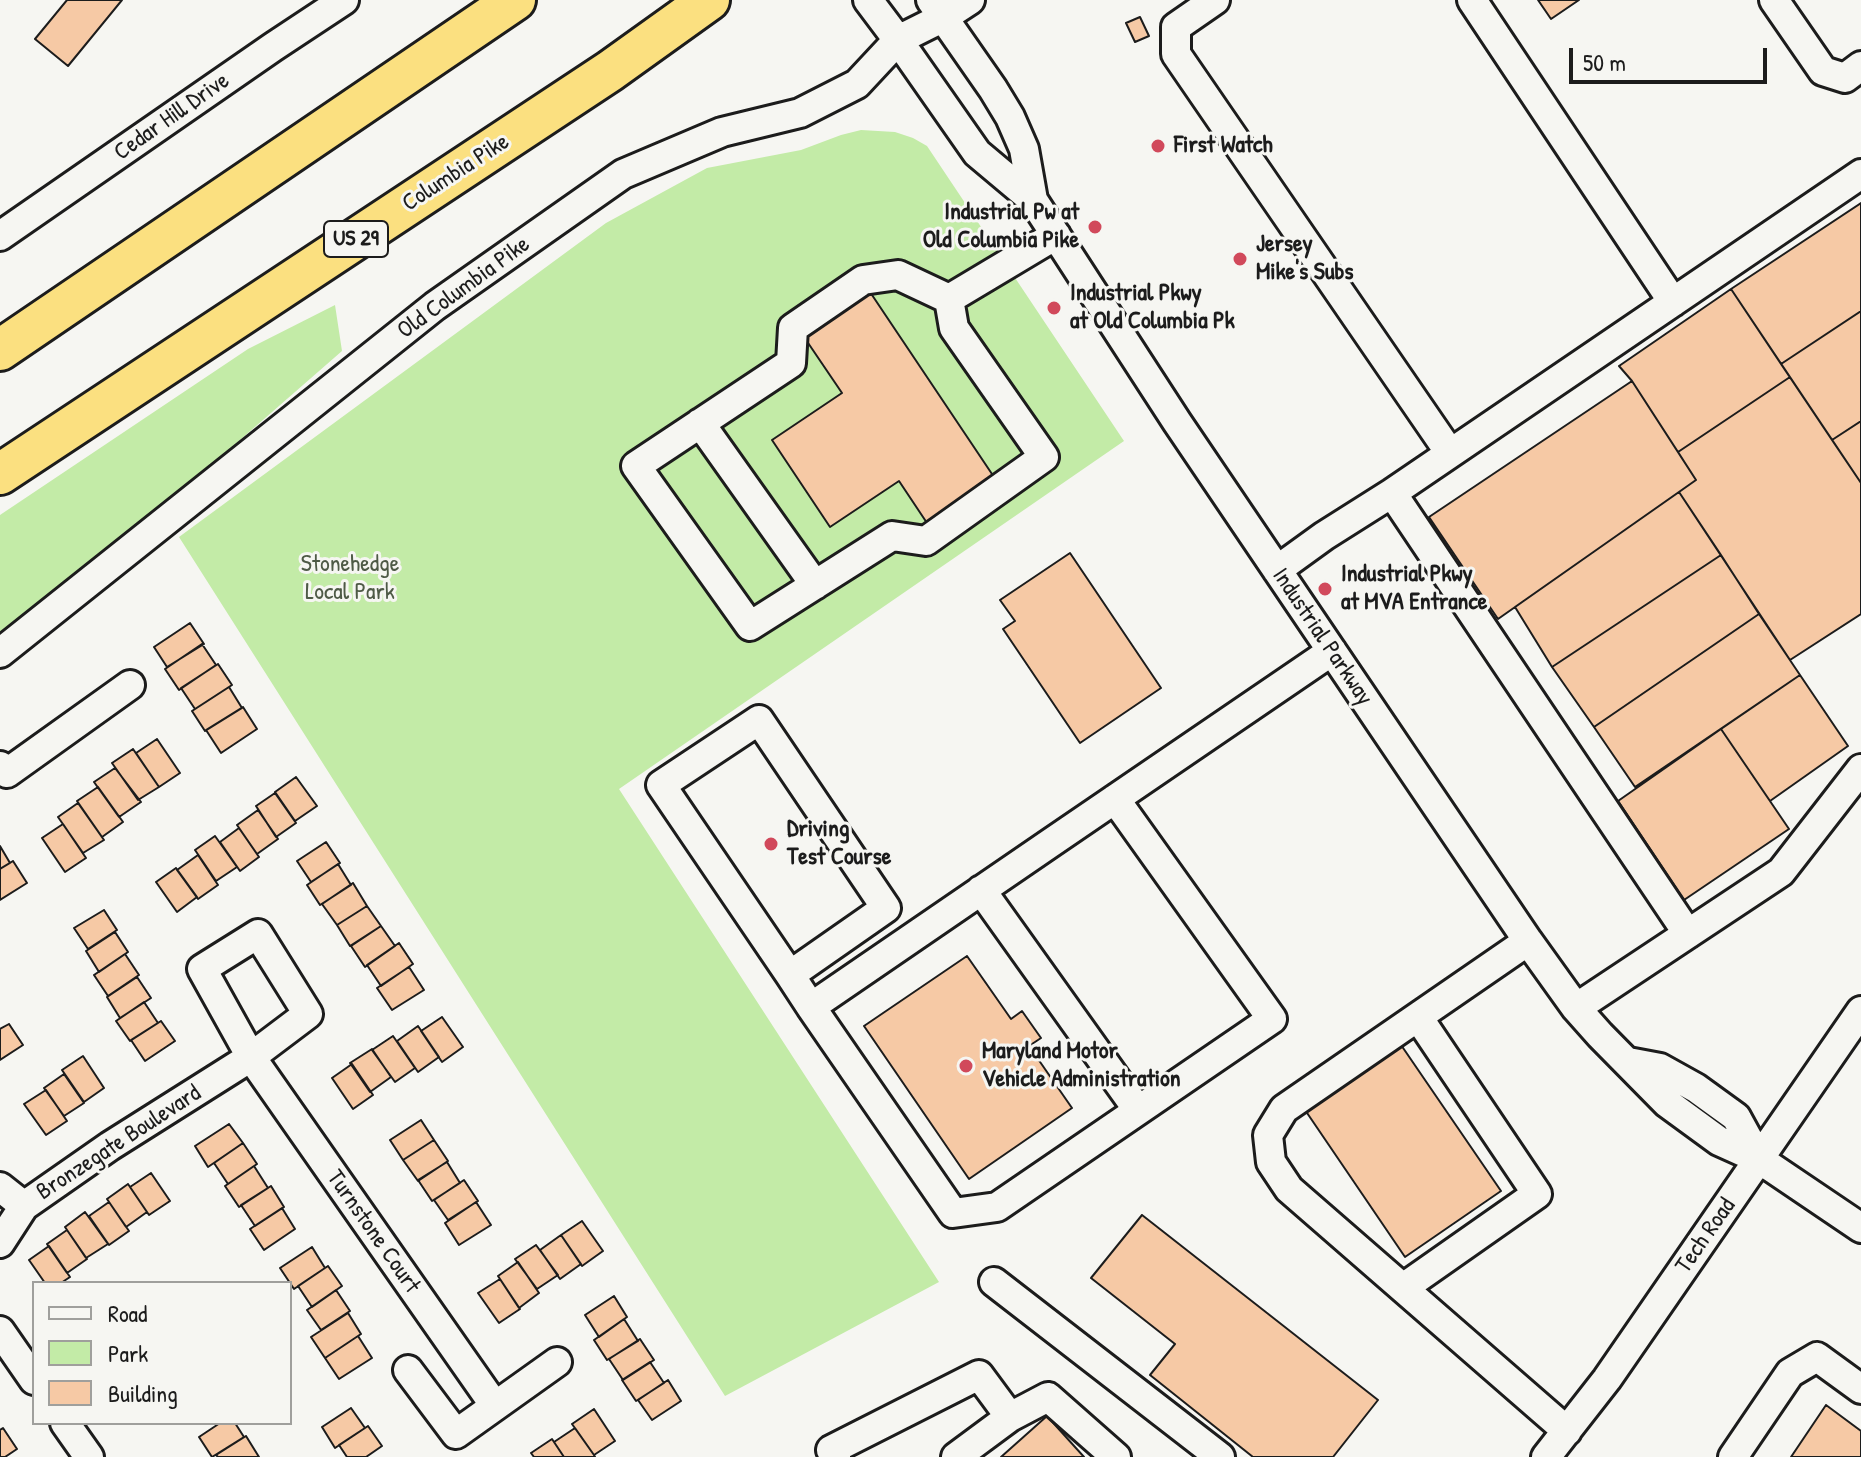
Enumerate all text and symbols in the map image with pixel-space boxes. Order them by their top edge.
scale bar [1573,32,1771,82]
text: 50 m [1583,46,1626,78]
street label: Cedar Hill Drive [109,67,235,167]
street label: Columbia Pike [397,128,515,218]
place label: First Watch [1174,132,1272,160]
marker: First Watch [1149,137,1167,155]
place label: Industrial Pw at Old Columbia Pike [923,199,1079,255]
marker: Industrial Pw at Old Columbia Pike [1086,218,1104,236]
road number: US 29 [324,221,388,257]
street label: Old Columbia Pike [392,230,536,346]
place label: Jersey Mike's Subs [1256,231,1354,287]
marker: Jersey Mike's Subs [1231,250,1249,268]
place label: Industrial Pkwy at Old Columbia Pk [1070,280,1235,336]
marker: Industrial Pkwy at Old Columbia Pk [1045,299,1063,317]
park label: Stonehedge Local Park [301,551,399,607]
place label: Industrial Pkwy at MVA Entrance [1341,561,1487,617]
street label: Industrial Parkway [1265,563,1379,711]
marker: Industrial Pkwy at MVA Entrance [1316,580,1334,598]
place label: Driving Test Course [787,816,891,872]
marker: Driving Test Course [762,835,780,853]
place label: Maryland Motor Vehicle Administration [982,1038,1181,1094]
marker: Maryland Motor Vehicle Administration [957,1057,975,1075]
street label: Bronzegate Boulevard [31,1079,207,1207]
street label: Turnstone Court [320,1165,426,1299]
street label: Tech Road [1670,1193,1742,1279]
legend [32,1281,292,1425]
text: Road [108,1297,147,1329]
text: Park [108,1337,148,1369]
text: Building [108,1377,178,1409]

